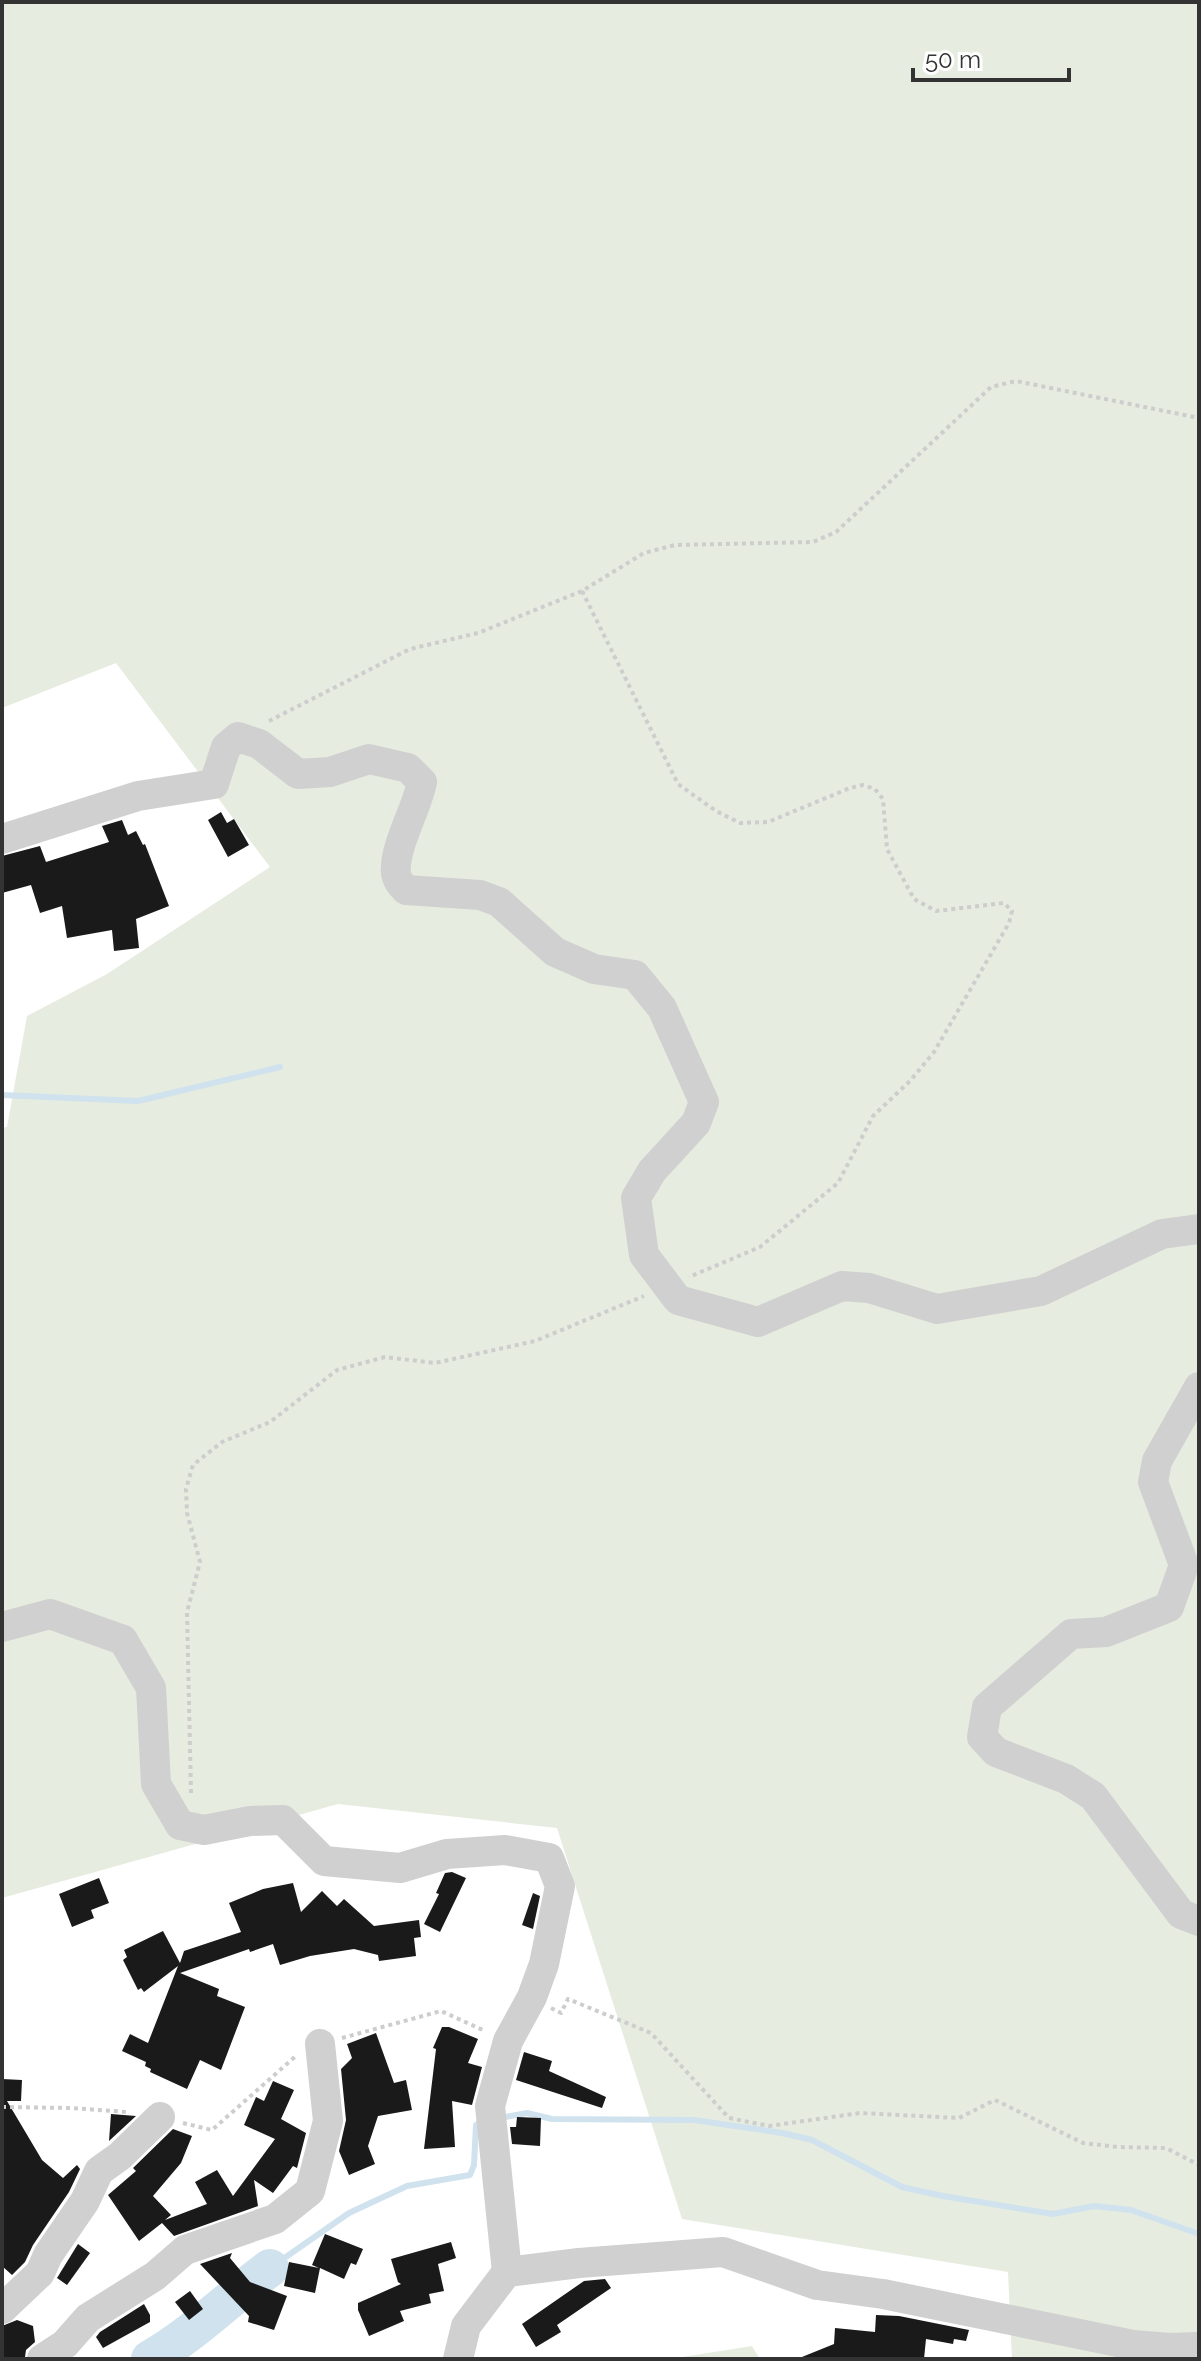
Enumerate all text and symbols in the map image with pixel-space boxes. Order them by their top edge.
scale bar [913,32,1069,82]
text: 50 m [925,45,981,74]

